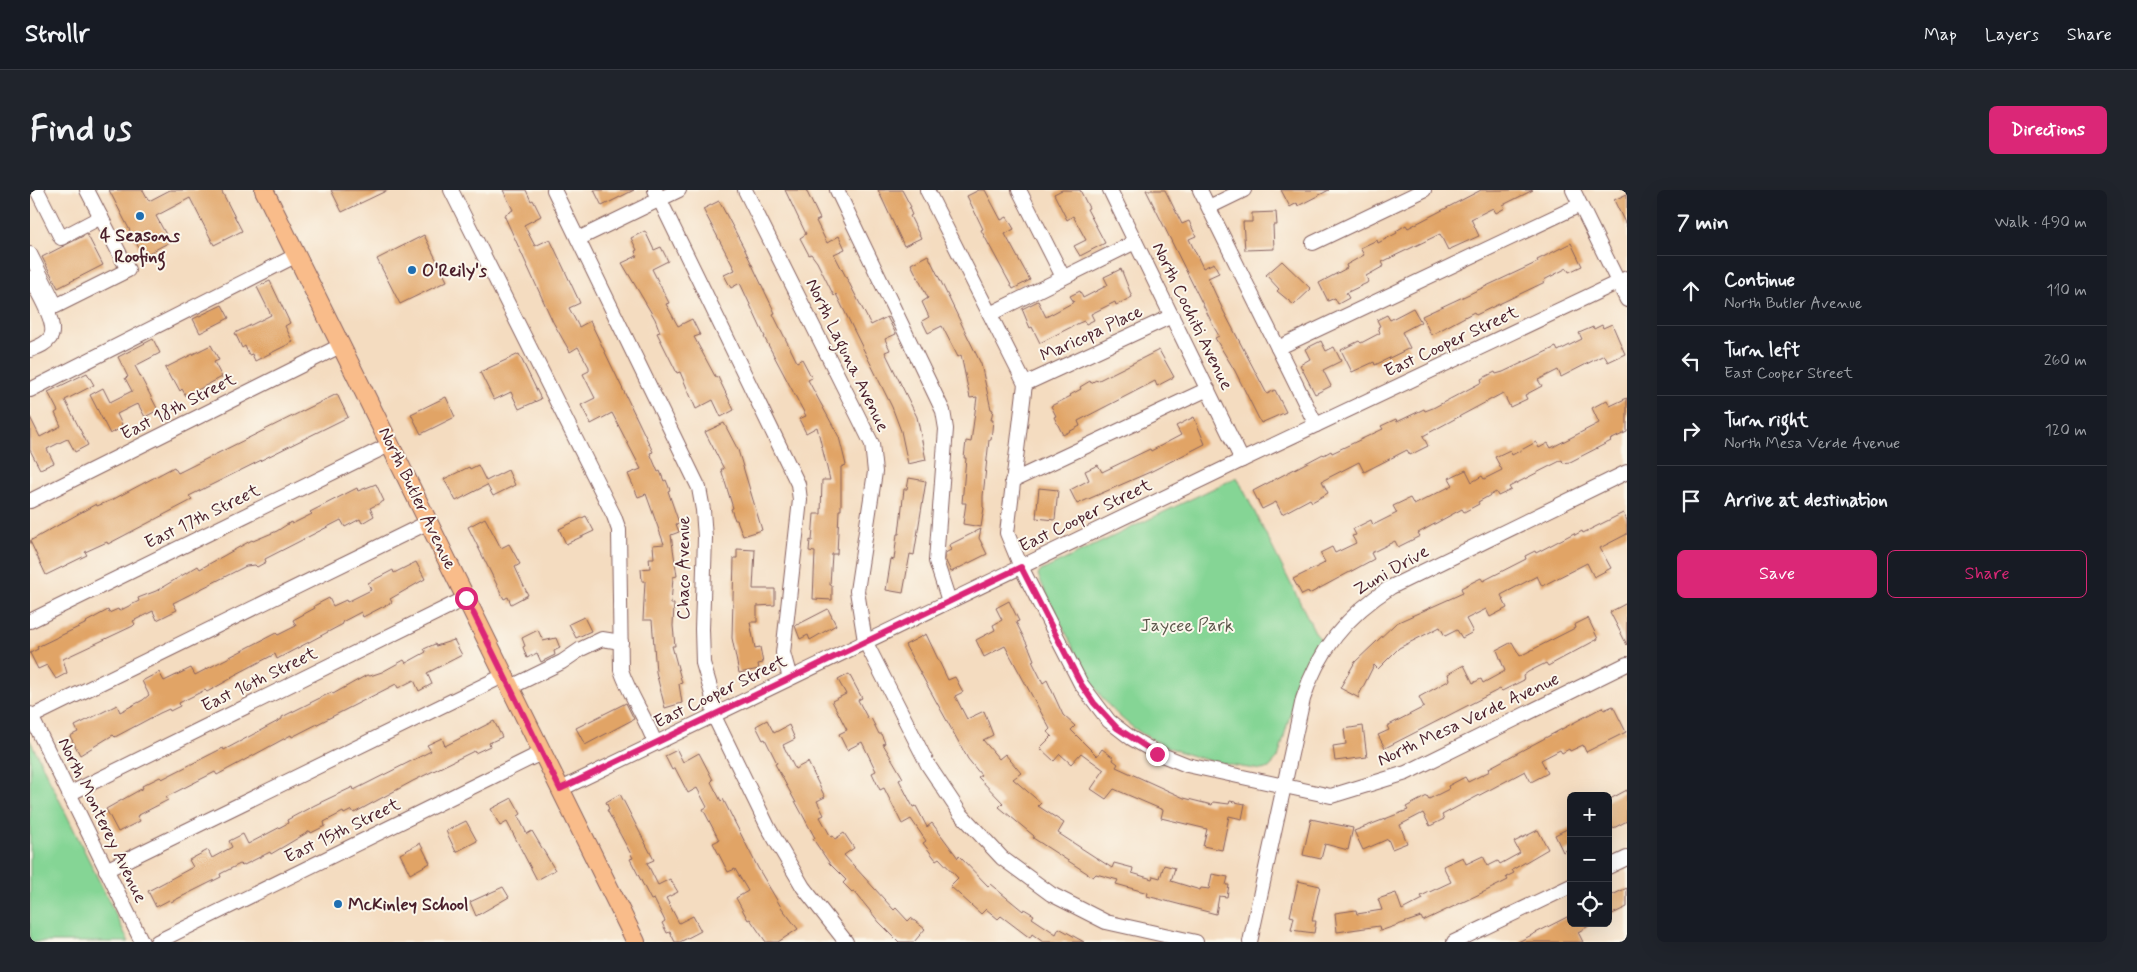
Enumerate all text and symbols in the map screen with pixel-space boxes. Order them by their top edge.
text: Strollr [25,19,89,50]
text: Map [1924,23,1957,47]
text: Layers [1985,23,2039,47]
text: Share [2067,23,2112,47]
button: Directions [1989,106,2107,154]
text: Find us [30,107,132,153]
text: 7 min [1677,209,1729,237]
marker: 4 Seasons Roofing [134,210,146,222]
text: Walk · 490 m [1995,212,2087,233]
place label: 4 Seasons Roofing [100,224,180,271]
street label: North Cochiti Avenue [1146,239,1238,394]
place label: O'Reily's [422,259,487,283]
marker: O'Reily's [406,264,418,276]
text: Continue [1724,268,1795,293]
street label: North Laguna Avenue [798,275,895,437]
icon: ahead [1677,277,1705,305]
text: 110 m [2046,280,2087,301]
text: North Butler Avenue [1724,293,1862,314]
street label: Maricopa Place [1036,300,1147,368]
street label: East Cooper Street [1381,300,1523,383]
text: Turn left [1724,338,1800,363]
icon: left [1677,347,1705,375]
text: 260 m [2044,350,2087,371]
text: East Cooper Street [1724,363,1853,384]
street label: East 18th Street [117,367,240,446]
text: Turn right [1724,408,1808,433]
icon: right [1677,417,1705,445]
text: 120 m [2045,420,2087,441]
street label: North Butler Avenue [372,423,462,574]
text: North Mesa Verde Avenue [1724,433,1900,454]
street label: East Cooper Street [1015,473,1156,558]
street label: East 17th Street [141,478,264,555]
icon: arrive [1677,487,1705,515]
text: Arrive at destination [1724,488,1888,513]
street label: Chaco Avenue [672,516,696,620]
street label: Zuni Drive [1349,540,1434,602]
button: Save [1677,550,1877,598]
button: Share [1887,550,2087,598]
route start [455,587,478,610]
park label: Jaycee Park [1140,614,1234,638]
street label: East 16th Street [197,641,322,718]
street label: East Cooper Street [650,649,791,734]
street label: North Mesa Verde Avenue [1374,667,1563,773]
street label: North Monterey Avenue [52,734,153,907]
route end [1146,743,1169,766]
street label: East 15th Street [281,792,405,869]
map controls [1567,792,1612,927]
button: + [1567,792,1612,837]
button: − [1567,837,1612,882]
button: locate [1567,882,1612,927]
place label: McKinley School [348,893,469,917]
marker: McKinley School [332,898,344,910]

